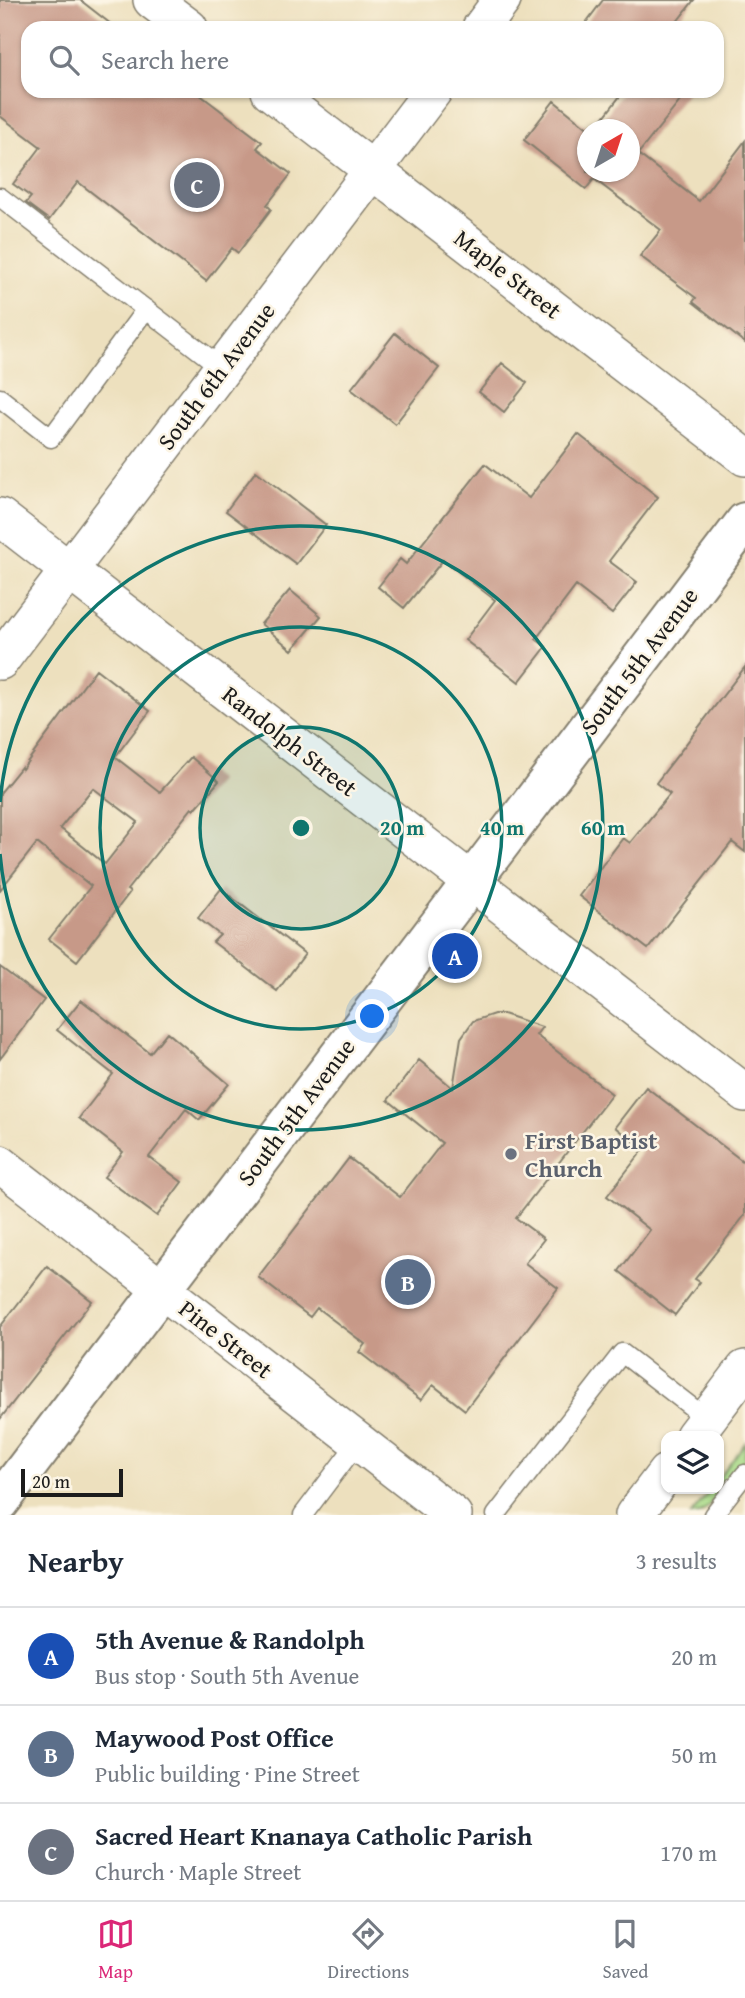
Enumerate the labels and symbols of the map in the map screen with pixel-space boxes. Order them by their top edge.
north arrow [577,119,640,182]
pin: C [174,159,220,211]
street label: Maple Street [447,221,570,328]
street label: South 6th Avenue [149,295,283,457]
street label: South 5th Avenue [572,580,706,742]
street label: Randolph Street [215,677,365,805]
text: 20 m [380,812,424,843]
text: 40 m [480,812,524,843]
text: 60 m [581,812,625,843]
centre of rings [289,816,313,840]
pin: A [432,930,478,982]
your location [355,999,389,1033]
street label: South 5th Avenue [229,1031,363,1193]
place label: First Baptist Church [525,1123,657,1186]
marker: First Baptist Church [503,1146,519,1162]
pin: B [385,1256,431,1308]
street label: Pine Street [172,1291,281,1387]
scale bar [21,1466,122,1498]

